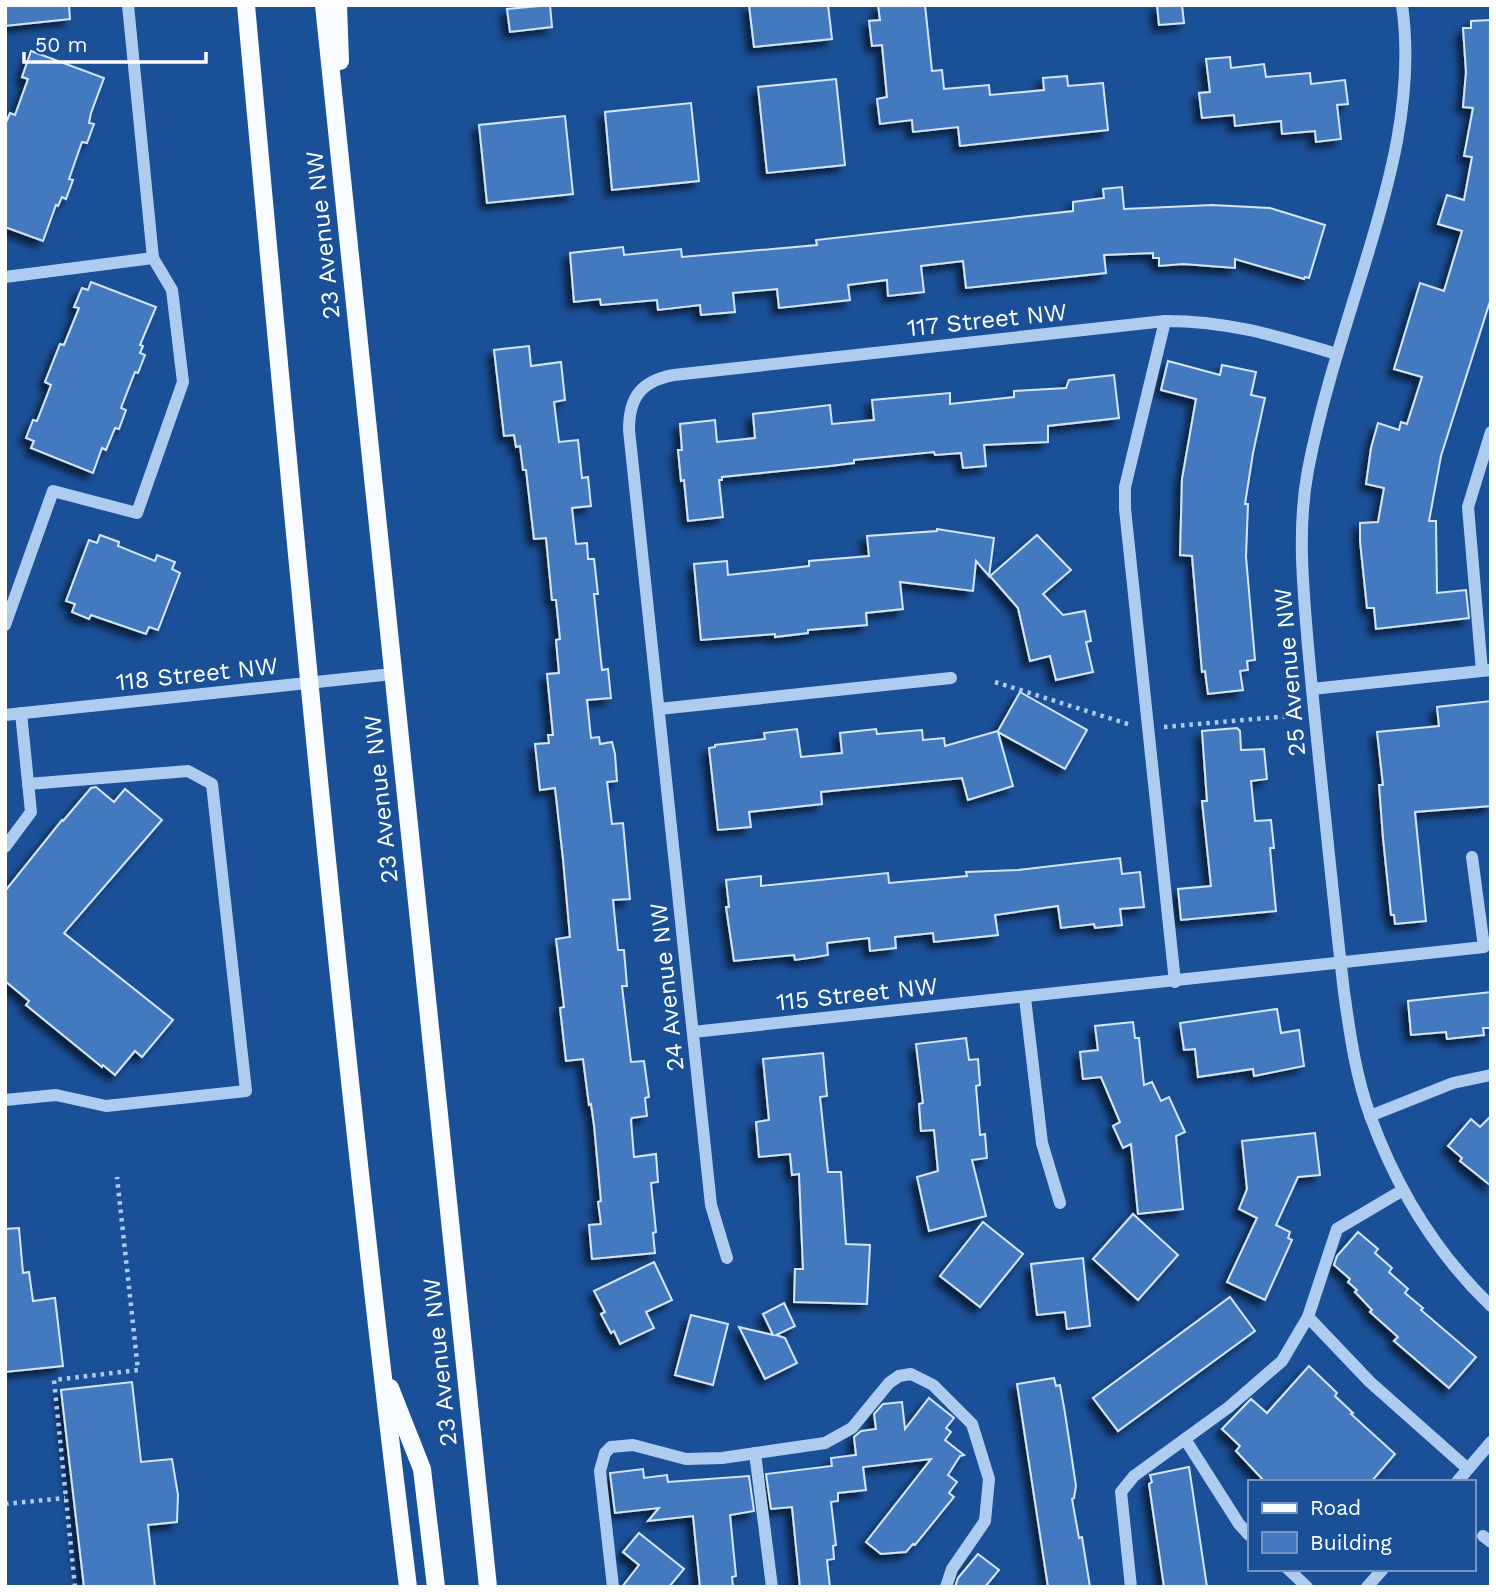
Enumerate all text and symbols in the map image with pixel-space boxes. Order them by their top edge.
scale bar [24,21,206,65]
text: 50 m [35,32,87,57]
street label: 23 Avenue NW [300,150,346,320]
street label: 117 Street NW [906,298,1068,342]
street label: 25 Avenue NW [1269,587,1311,757]
street label: 118 Street NW [115,652,279,696]
street label: 23 Avenue NW [358,714,404,884]
street label: 24 Avenue NW [644,902,690,1072]
street label: 115 Street NW [775,972,939,1016]
street label: 23 Avenue NW [417,1277,463,1447]
legend [1248,1480,1475,1571]
text: Road [1310,1495,1361,1520]
text: Building [1310,1530,1392,1555]

